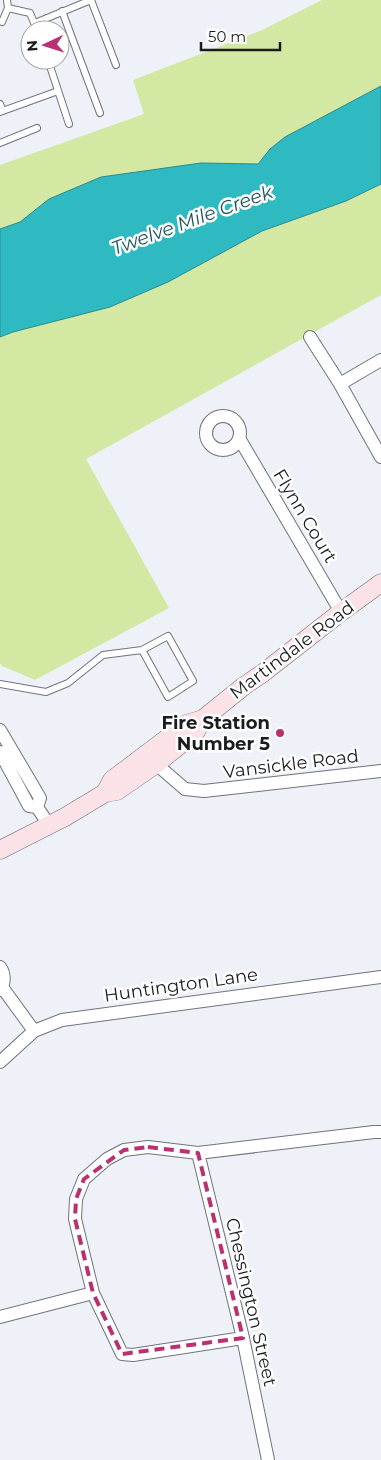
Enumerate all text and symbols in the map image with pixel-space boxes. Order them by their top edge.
north arrow [20,20,70,70]
scale bar [201,20,280,52]
text: 50 m [208,27,246,46]
text: N [23,40,41,52]
water label: Twelve Mile Creek [108,180,276,260]
street label: Flynn Court [268,465,342,567]
street label: Martindale Road [226,596,358,704]
place label: Fire Station Number 5 [161,712,270,755]
marker: Fire Station Number 5 [274,727,286,739]
street label: Vansickle Road [222,745,360,783]
street label: Huntington Lane [103,963,259,1007]
street label: Chessington Street [221,1216,281,1388]

